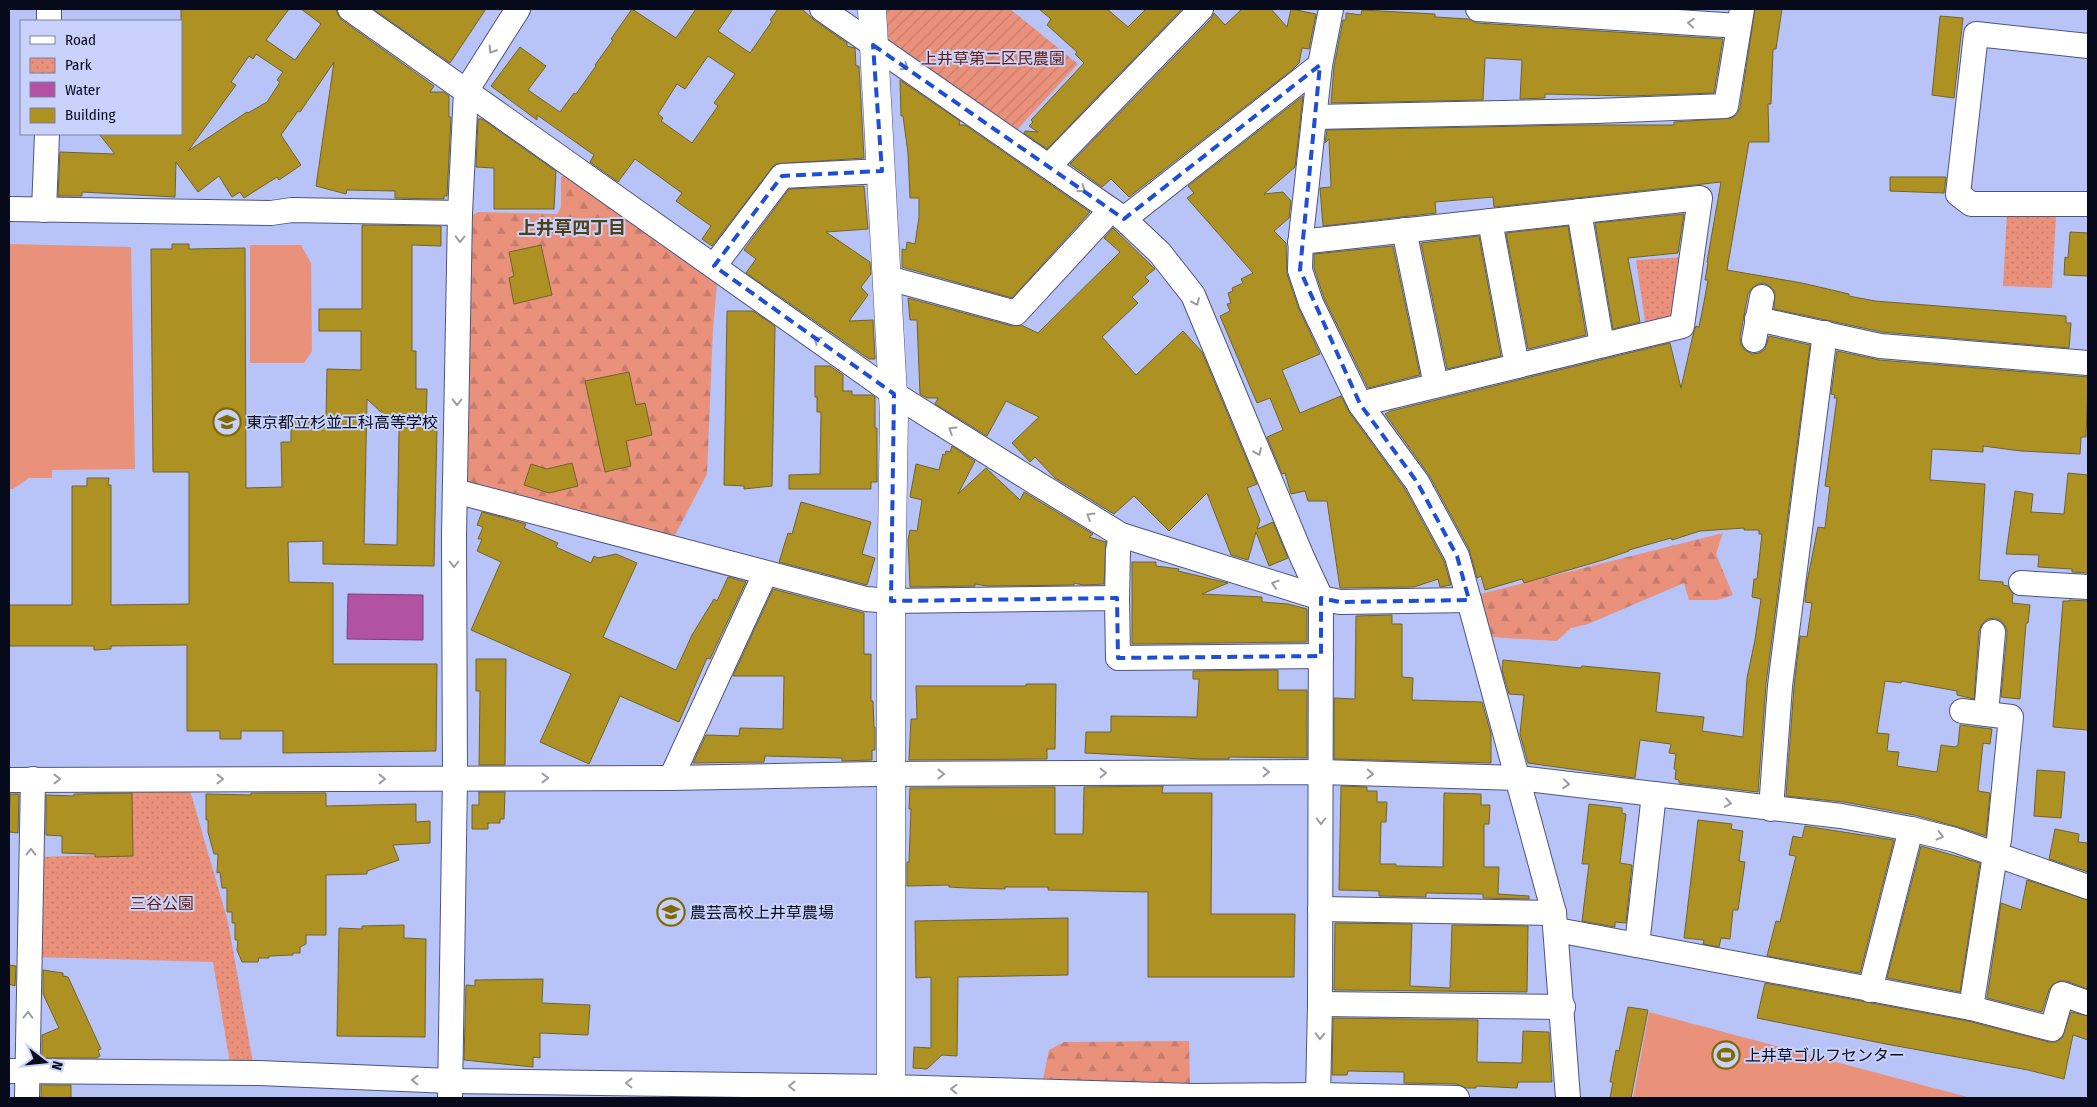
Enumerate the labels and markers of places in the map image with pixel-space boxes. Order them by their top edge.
school or university icon: 東京都立杉並工科高等学校 [212,407,242,437]
place label: 東京都立杉並工科高等学校 [246,413,438,432]
school or university icon: 農芸高校上井草農場 [656,897,686,927]
place label: 農芸高校上井草農場 [690,903,834,922]
sports icon: 上井草ゴルフセンター [1711,1040,1741,1070]
place label: 上井草ゴルフセンター [1745,1046,1905,1065]

